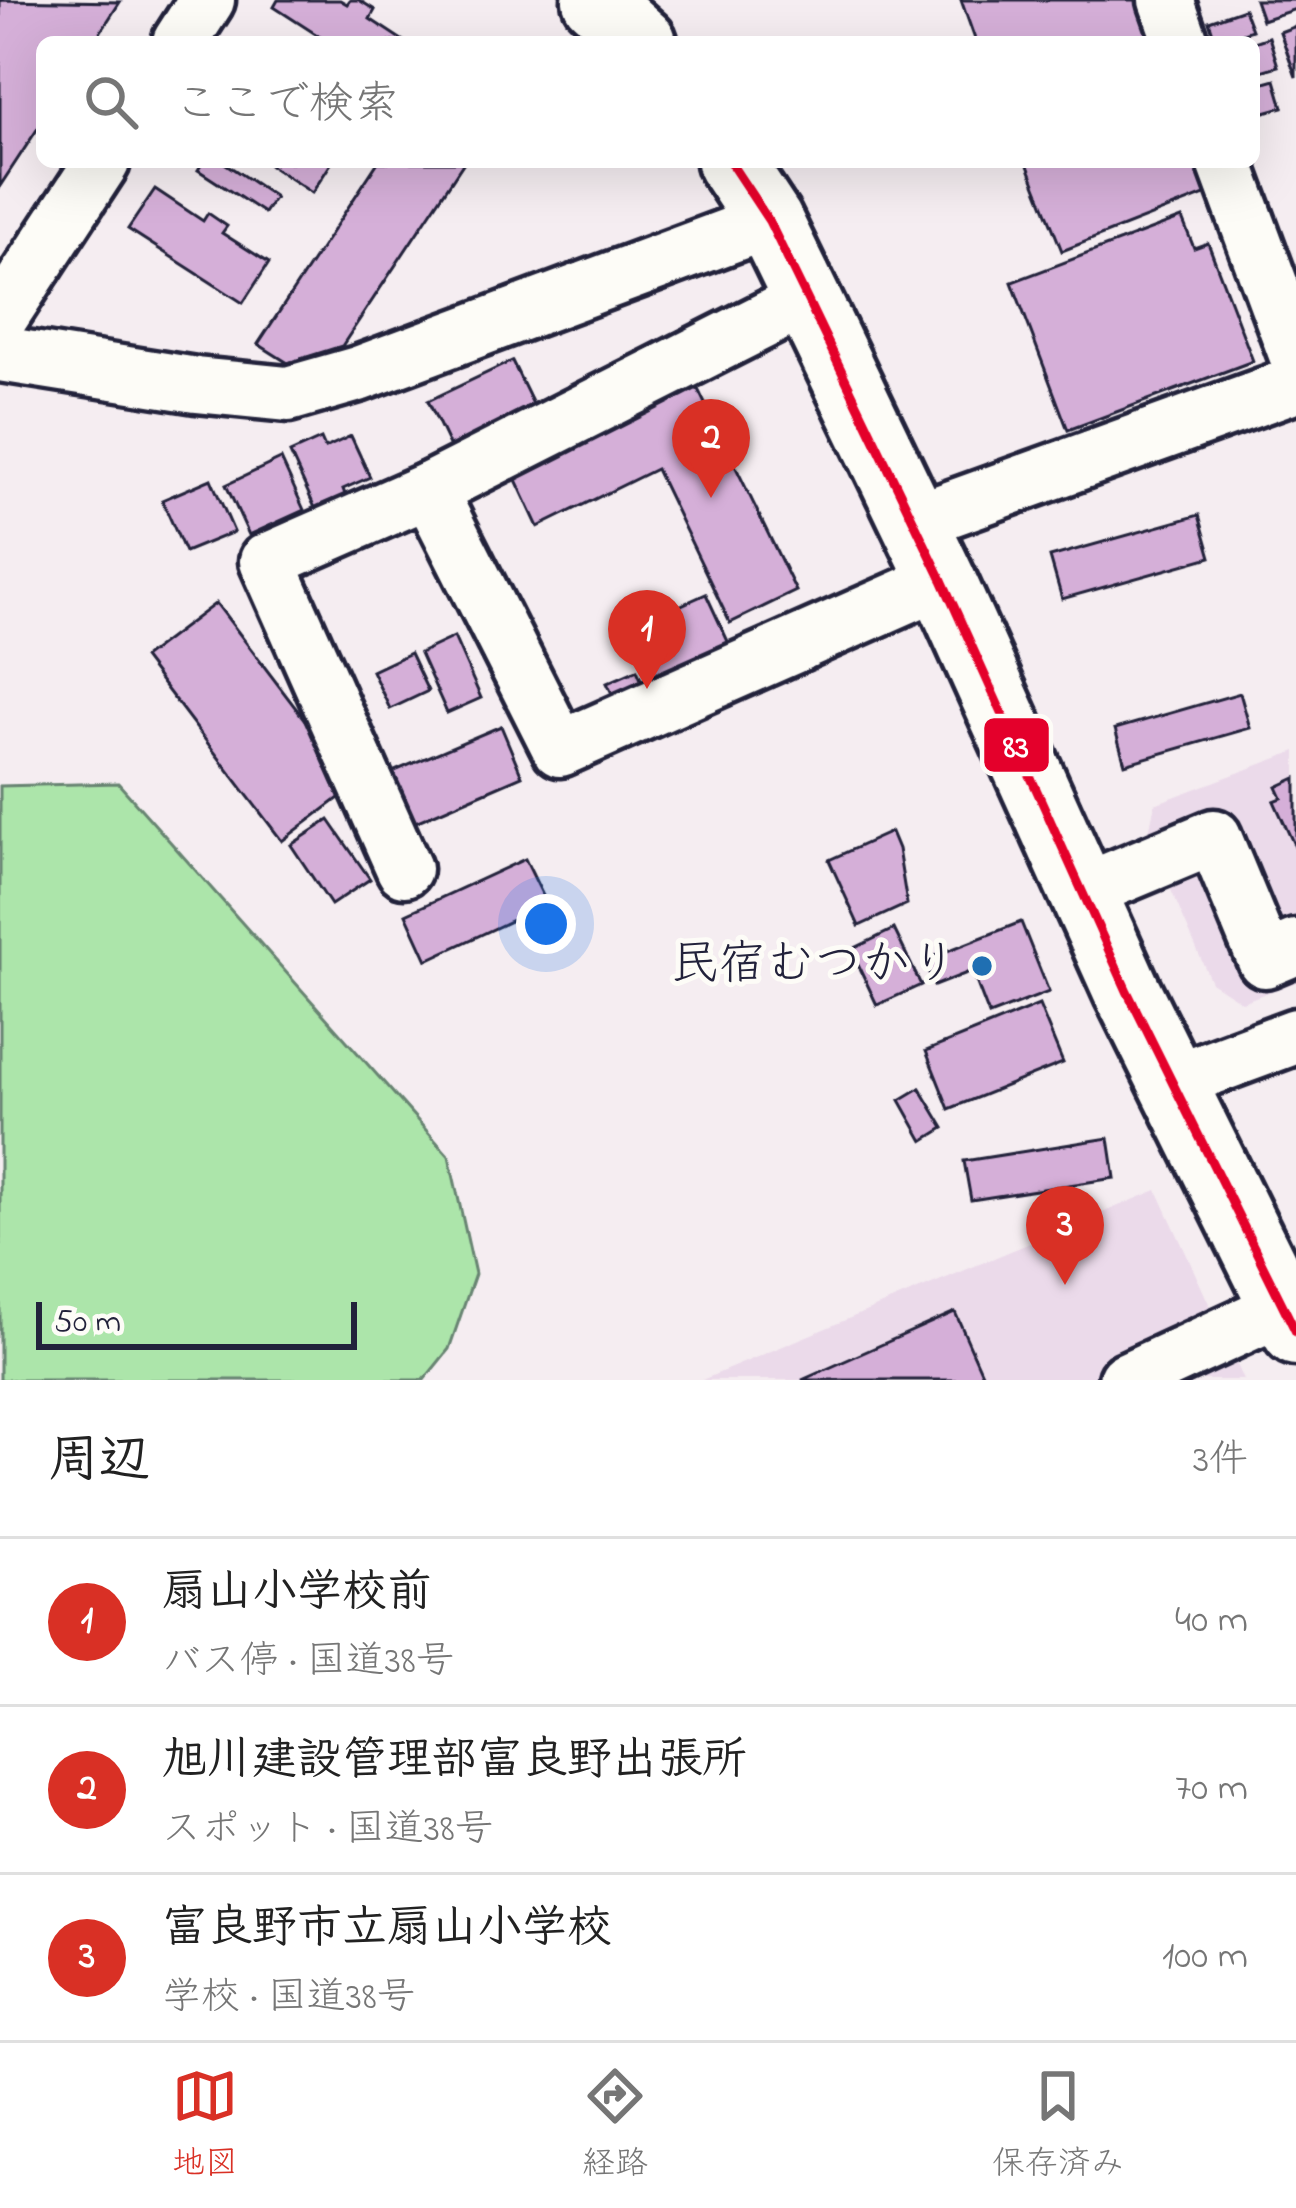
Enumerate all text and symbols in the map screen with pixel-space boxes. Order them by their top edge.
search box [36,36,1260,168]
icon: search [78,69,144,135]
text: ここで検索 [174,73,399,139]
pin: 2 [672,399,750,498]
pin: 1 [608,590,686,689]
line badge: 83 [982,716,1051,774]
text: 83 [1003,725,1029,773]
your location [516,894,576,954]
place label: 民宿むつかり [670,931,958,1001]
marker: 民宿むつかり [969,953,995,979]
pin: 3 [1026,1186,1104,1285]
scale bar [36,1296,357,1349]
text: 50 m [54,1299,121,1347]
text: 周辺 [48,1425,150,1500]
text: 3件 [1193,1433,1248,1490]
text: 扇山小学校前 [162,1561,432,1627]
text: 1 [81,1593,93,1650]
text: 40 m [1175,1593,1248,1650]
text: バス停 · 国道38号 [162,1634,455,1691]
text: 旭川建設管理部富良野出張所 [162,1729,747,1795]
text: 2 [77,1761,97,1818]
text: 70 m [1175,1761,1248,1818]
text: スポット · 国道38号 [162,1802,494,1859]
text: 富良野市立扇山小学校 [162,1897,612,1963]
text: 3 [79,1929,95,1986]
text: 100 m [1162,1929,1248,1986]
text: 学校 · 国道38号 [162,1970,416,2027]
tab: 地図 [172,2063,238,2189]
tab: 経路 [582,2063,648,2189]
tab: 保存済み [992,2063,1124,2189]

